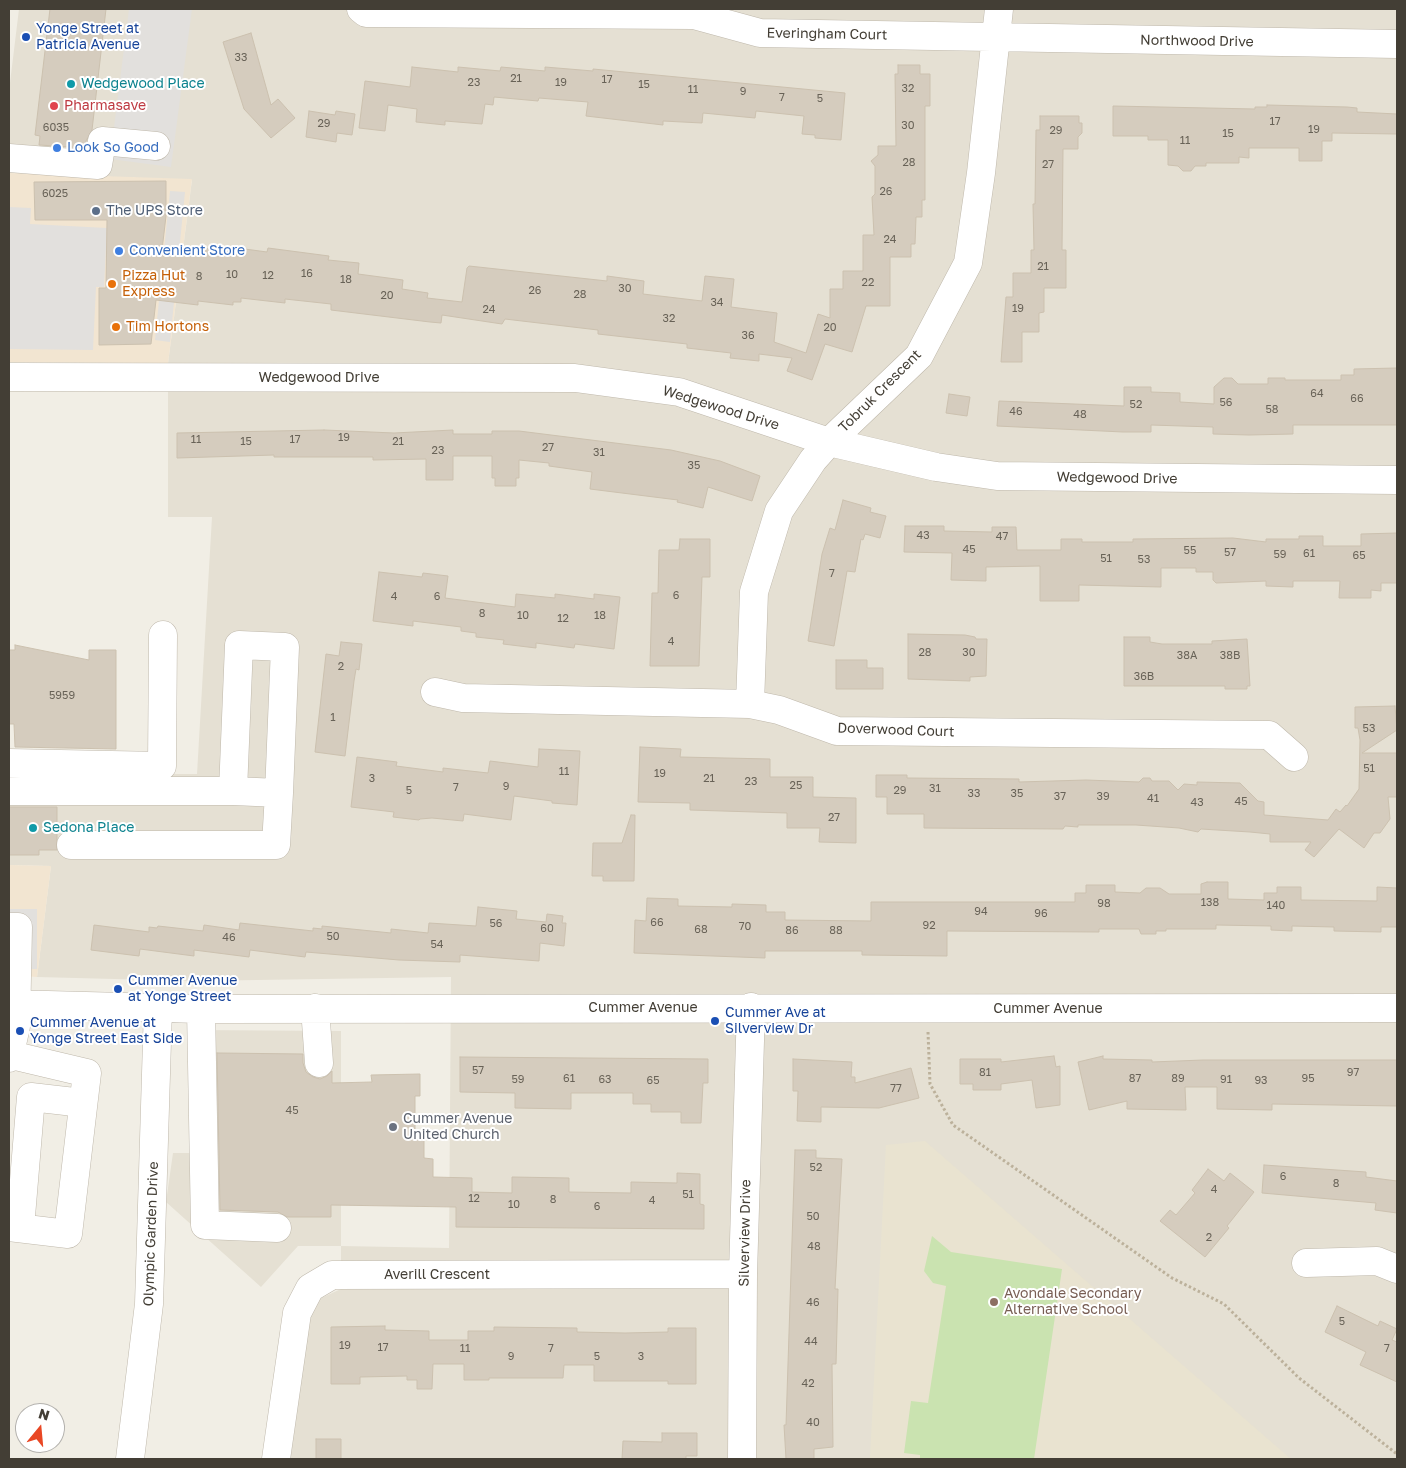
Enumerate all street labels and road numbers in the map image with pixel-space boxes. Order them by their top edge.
street label: Everingham Court [767,25,887,43]
street label: Northwood Drive [1140,32,1254,50]
street label: Tobruk Crescent [835,346,925,436]
street label: Wedgewood Drive [258,370,380,386]
street label: Wedgewood Drive [661,382,781,434]
street label: Wedgewood Drive [1056,469,1178,487]
street label: Doverwood Court [837,720,955,740]
street label: Cummer Avenue [588,1000,698,1016]
street label: Cummer Avenue [993,1001,1103,1017]
street label: Olympic Garden Drive [140,1161,162,1307]
street label: Silverview Drive [736,1179,754,1287]
street label: Averill Crescent [384,1267,490,1283]

